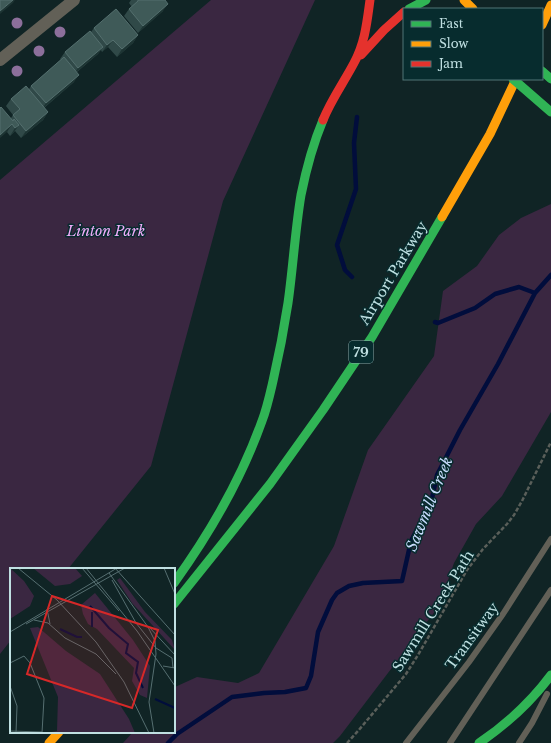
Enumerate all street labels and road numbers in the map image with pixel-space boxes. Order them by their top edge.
street label: Airport Parkway [354,218,431,329]
road number: 79 [349,341,373,363]
street label: Sawmill Creek Path [388,547,478,675]
street label: Transitway [442,599,503,673]

